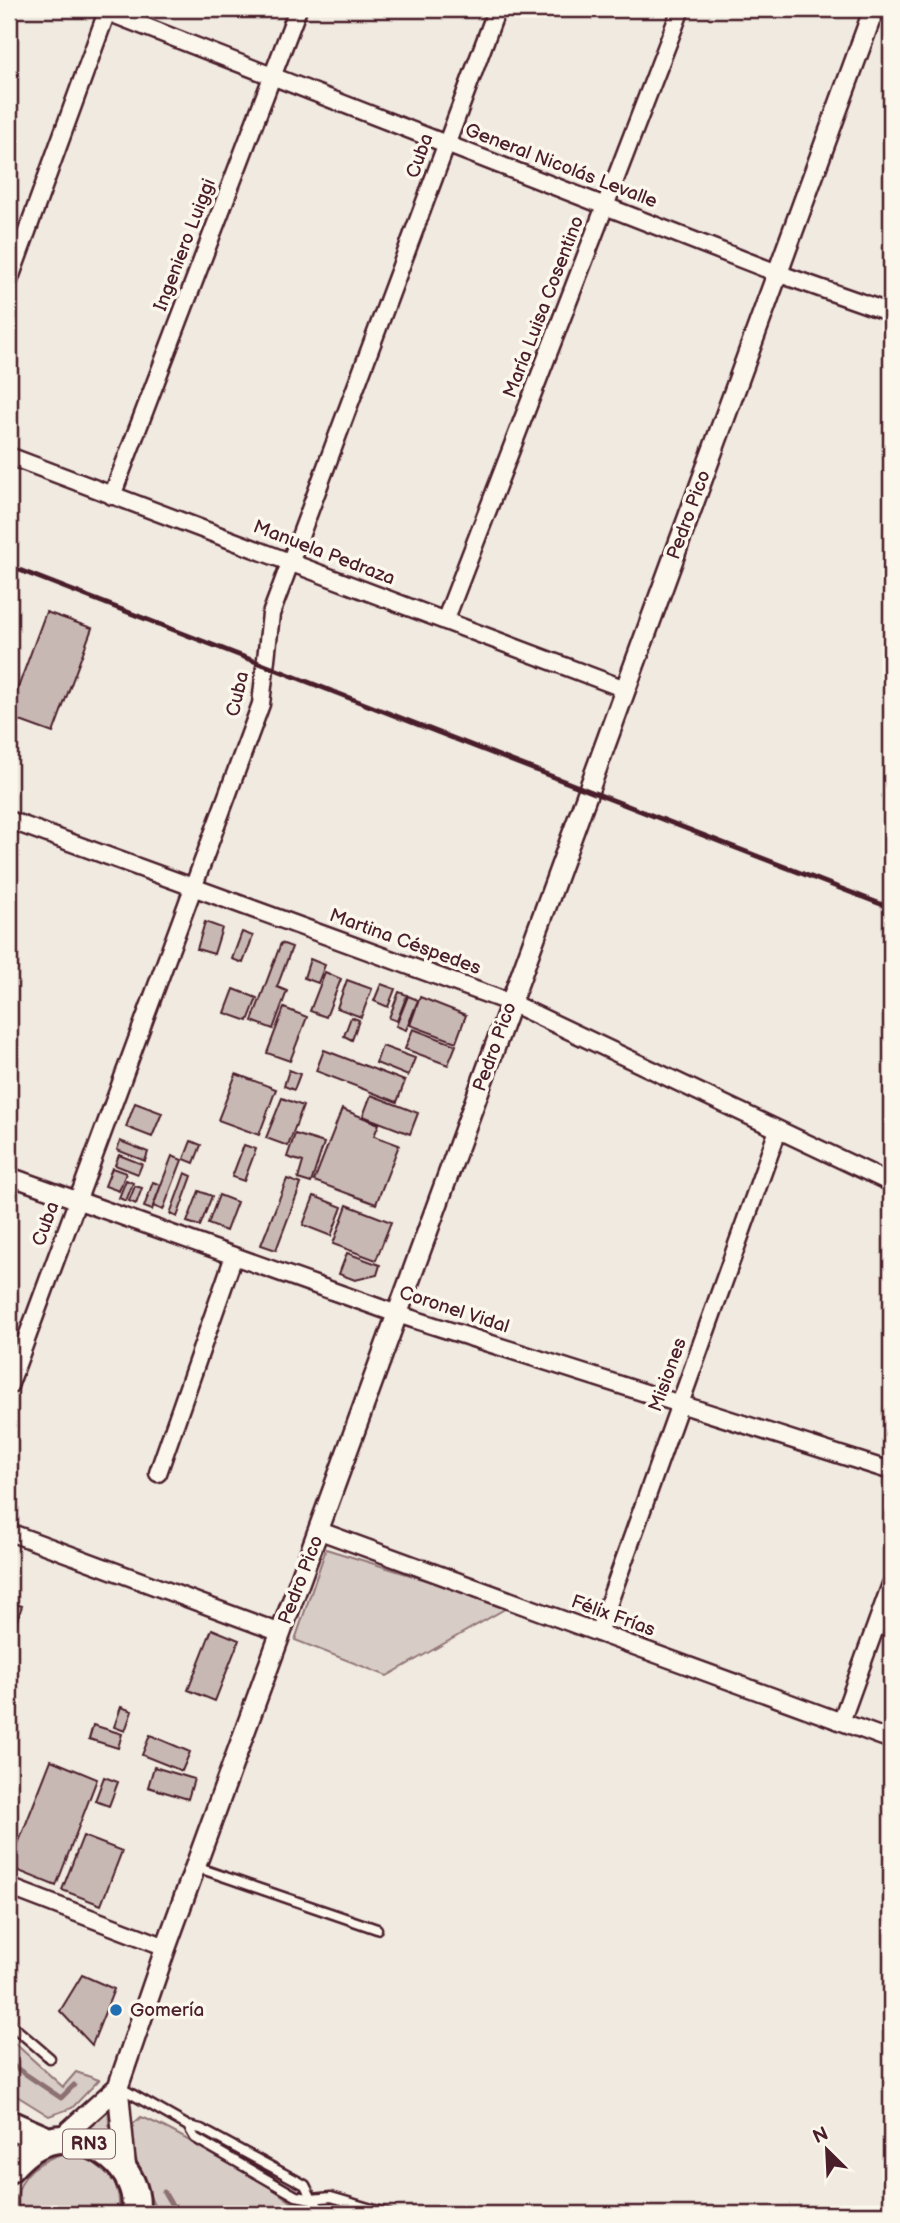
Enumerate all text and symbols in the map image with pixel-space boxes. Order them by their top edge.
street label: General Nicolás Levalle [462,119,660,213]
street label: Cuba [401,131,439,181]
street label: Ingeniero Luiggi [149,175,221,315]
street label: María Luisa Cosentino [499,213,589,401]
street label: Pedro Pico [662,467,716,563]
street label: Manuela Pedraza [250,515,398,591]
street label: Cuba [222,669,254,719]
street label: Martina Céspedes [326,904,484,980]
street label: Pedro Pico [468,999,522,1095]
street label: Cuba [27,1199,65,1249]
street label: Coronel Vidal [396,1281,512,1339]
street label: Misiones [644,1335,692,1415]
street label: Pedro Pico [274,1532,328,1628]
street label: Félix Frías [568,1590,658,1642]
place label: Gomería [130,1999,204,2022]
marker: Gomería [108,2002,124,2018]
north arrow [792,2114,862,2184]
text: N [809,2122,832,2149]
road number: RN3 [63,2130,115,2158]

